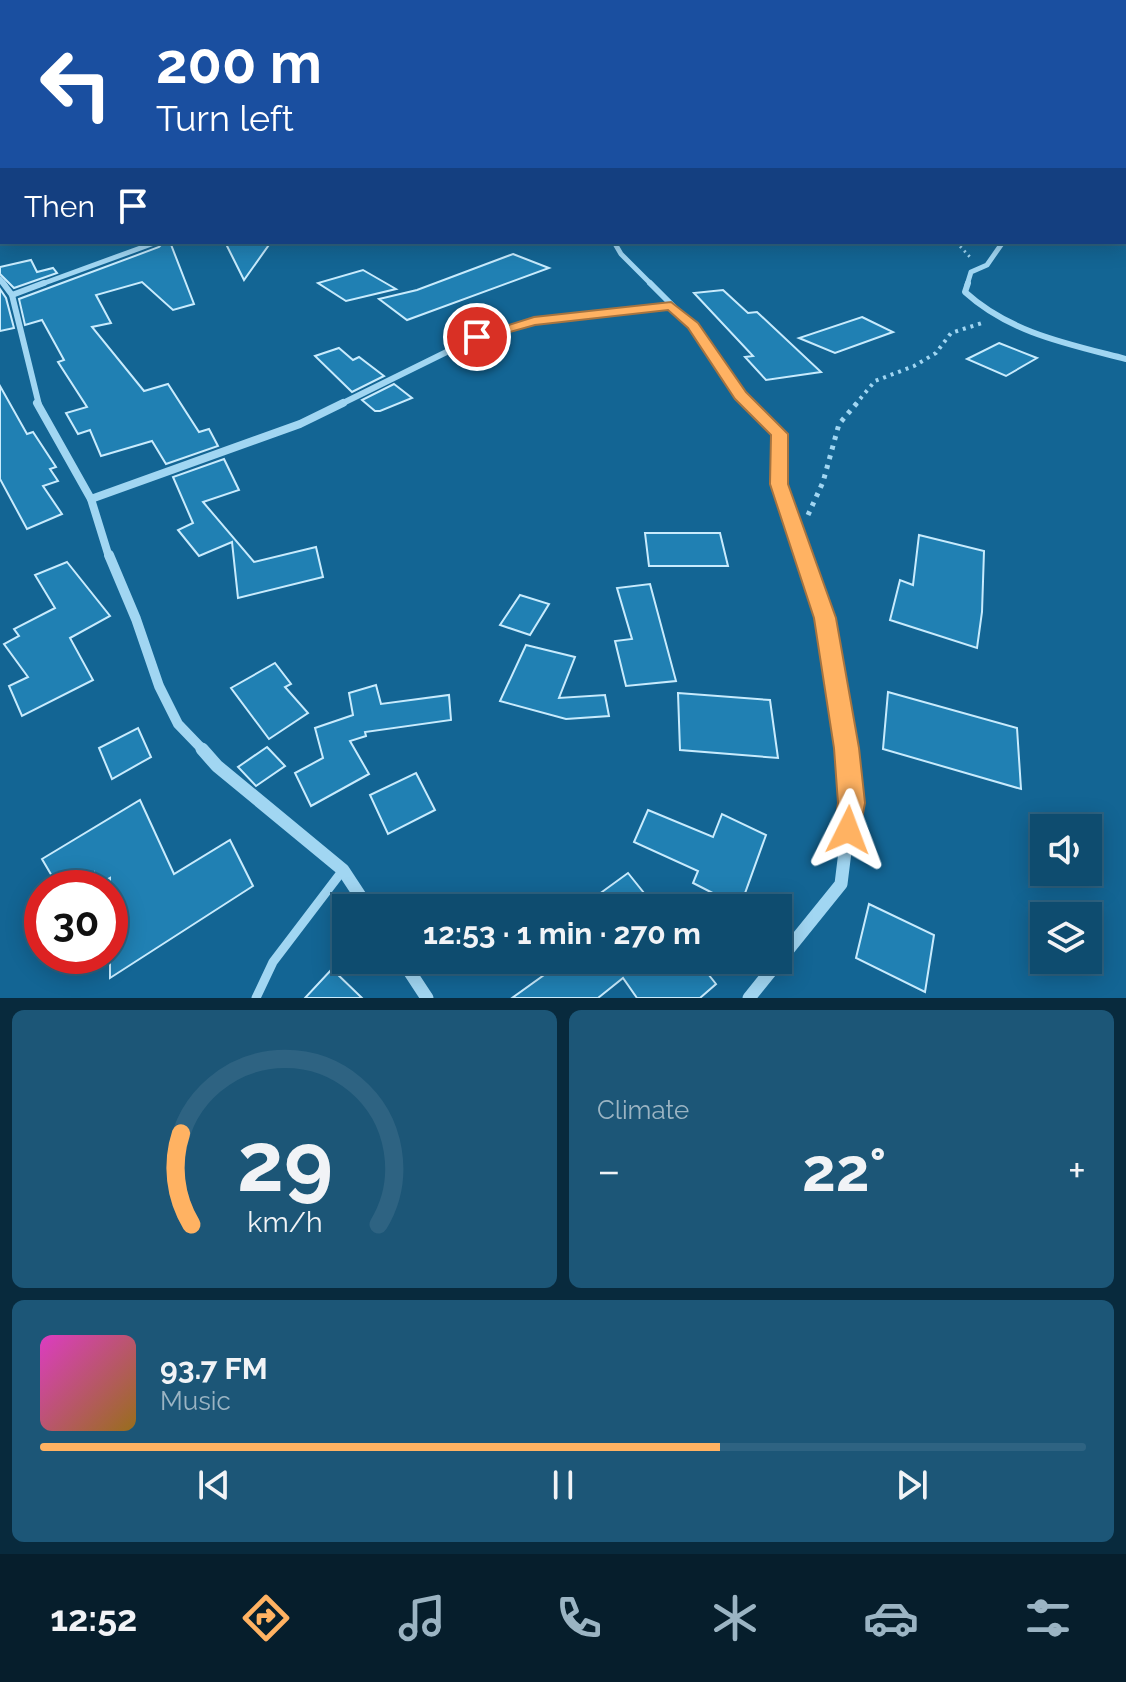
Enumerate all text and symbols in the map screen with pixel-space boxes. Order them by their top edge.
text: 200 m [156,30,322,96]
icon: left [24,32,128,136]
text: Turn left [156,97,294,139]
icon: arrive [111,184,155,228]
text: Then [24,189,95,224]
pin [443,303,511,371]
icon: arrive [455,315,499,359]
position arrow [806,788,890,872]
map controls [1030,814,1102,974]
button: sound [1030,814,1102,886]
speed limit sign: 30 [24,870,128,974]
button: layers [1030,902,1102,974]
text: 12:53 · 1 min · 270 m [423,916,701,951]
text: Climate [597,1095,689,1125]
text: 29 [237,1113,332,1210]
text: 22° [802,1135,886,1205]
text: − [597,1145,621,1196]
text: + [1068,1145,1086,1196]
text: km/h [247,1205,322,1239]
text: 93.7 FM [160,1351,268,1386]
text: Music [160,1386,231,1416]
icon: previous [192,1463,236,1507]
icon: pause [541,1463,585,1507]
icon: next [890,1463,934,1507]
icon: directions [238,1590,294,1646]
icon: music [394,1590,450,1646]
icon: phone [551,1590,607,1646]
icon: climate [707,1590,763,1646]
icon: car [863,1590,919,1646]
icon: filters [1020,1590,1076,1646]
text: 12:52 [50,1597,137,1639]

